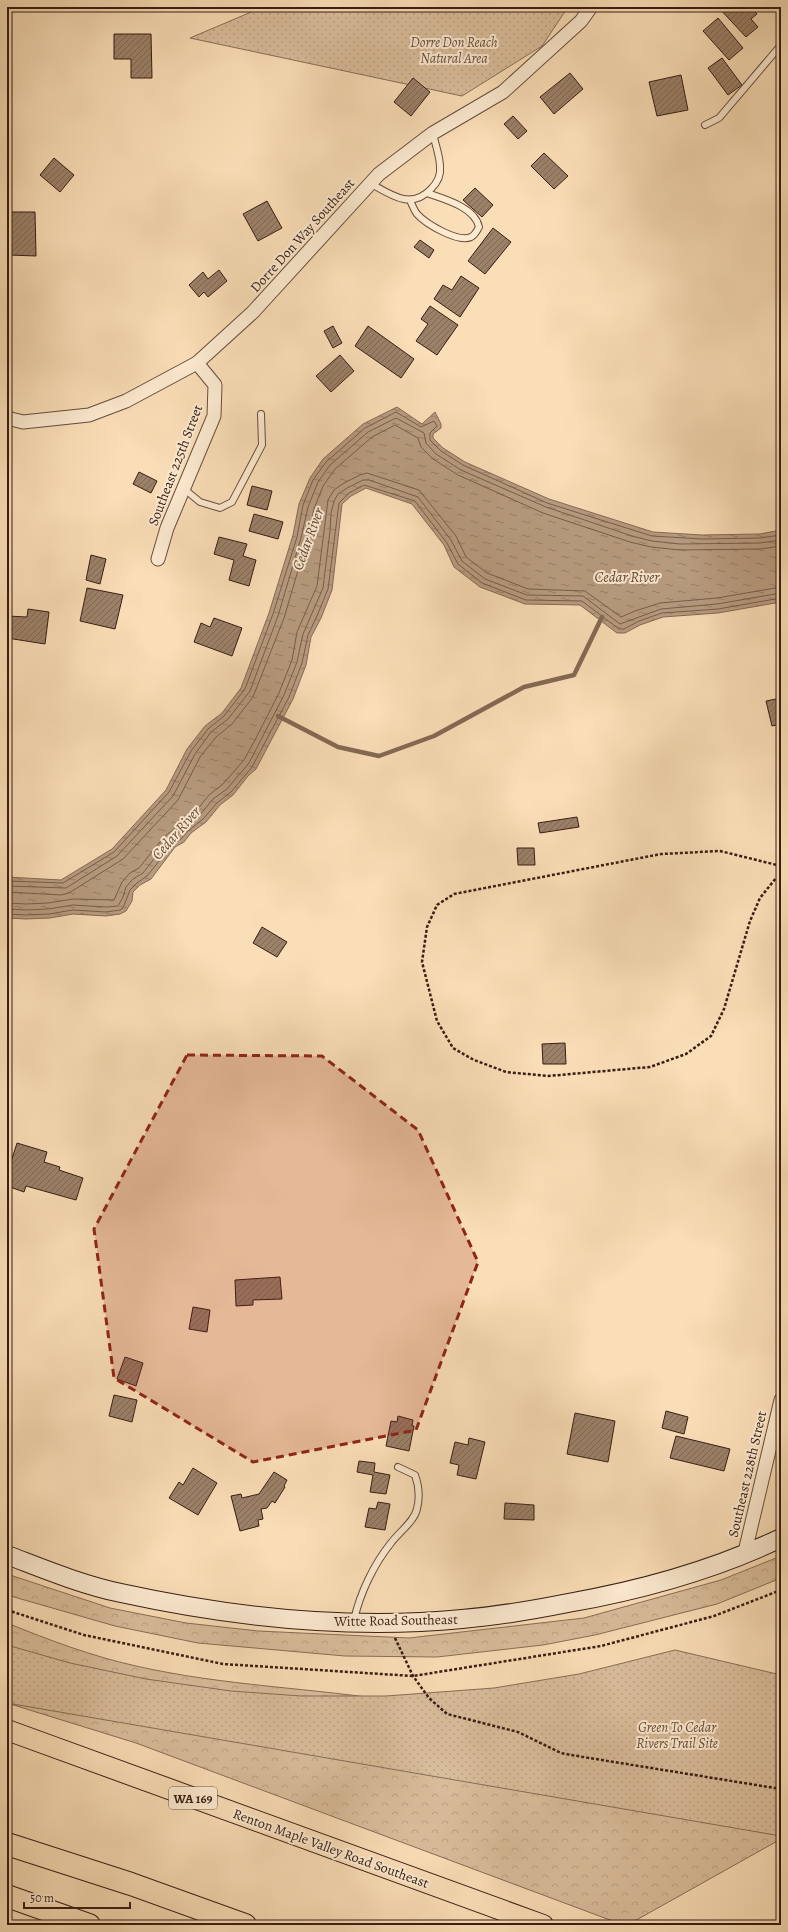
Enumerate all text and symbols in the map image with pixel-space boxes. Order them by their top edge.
park label: Dorre Don Reach Natural Area [410,33,498,68]
street label: Dorre Don Way Southeast [246,174,359,297]
street label: Southeast 225th Street [144,402,207,528]
water label: Cedar River [287,504,329,573]
water label: Cedar River [595,567,660,587]
water label: Cedar River [147,801,205,864]
street label: Southeast 228th Street [724,1409,771,1539]
street label: Witte Road Southeast [333,1610,458,1631]
park label: Green To Cedar Rivers Trail Site [636,1718,718,1753]
road number: WA 169 [169,1787,217,1809]
street label: Renton Maple Valley Road Southeast [230,1804,432,1893]
scale bar [24,1884,130,1910]
text: 50 m [30,1890,54,1906]

